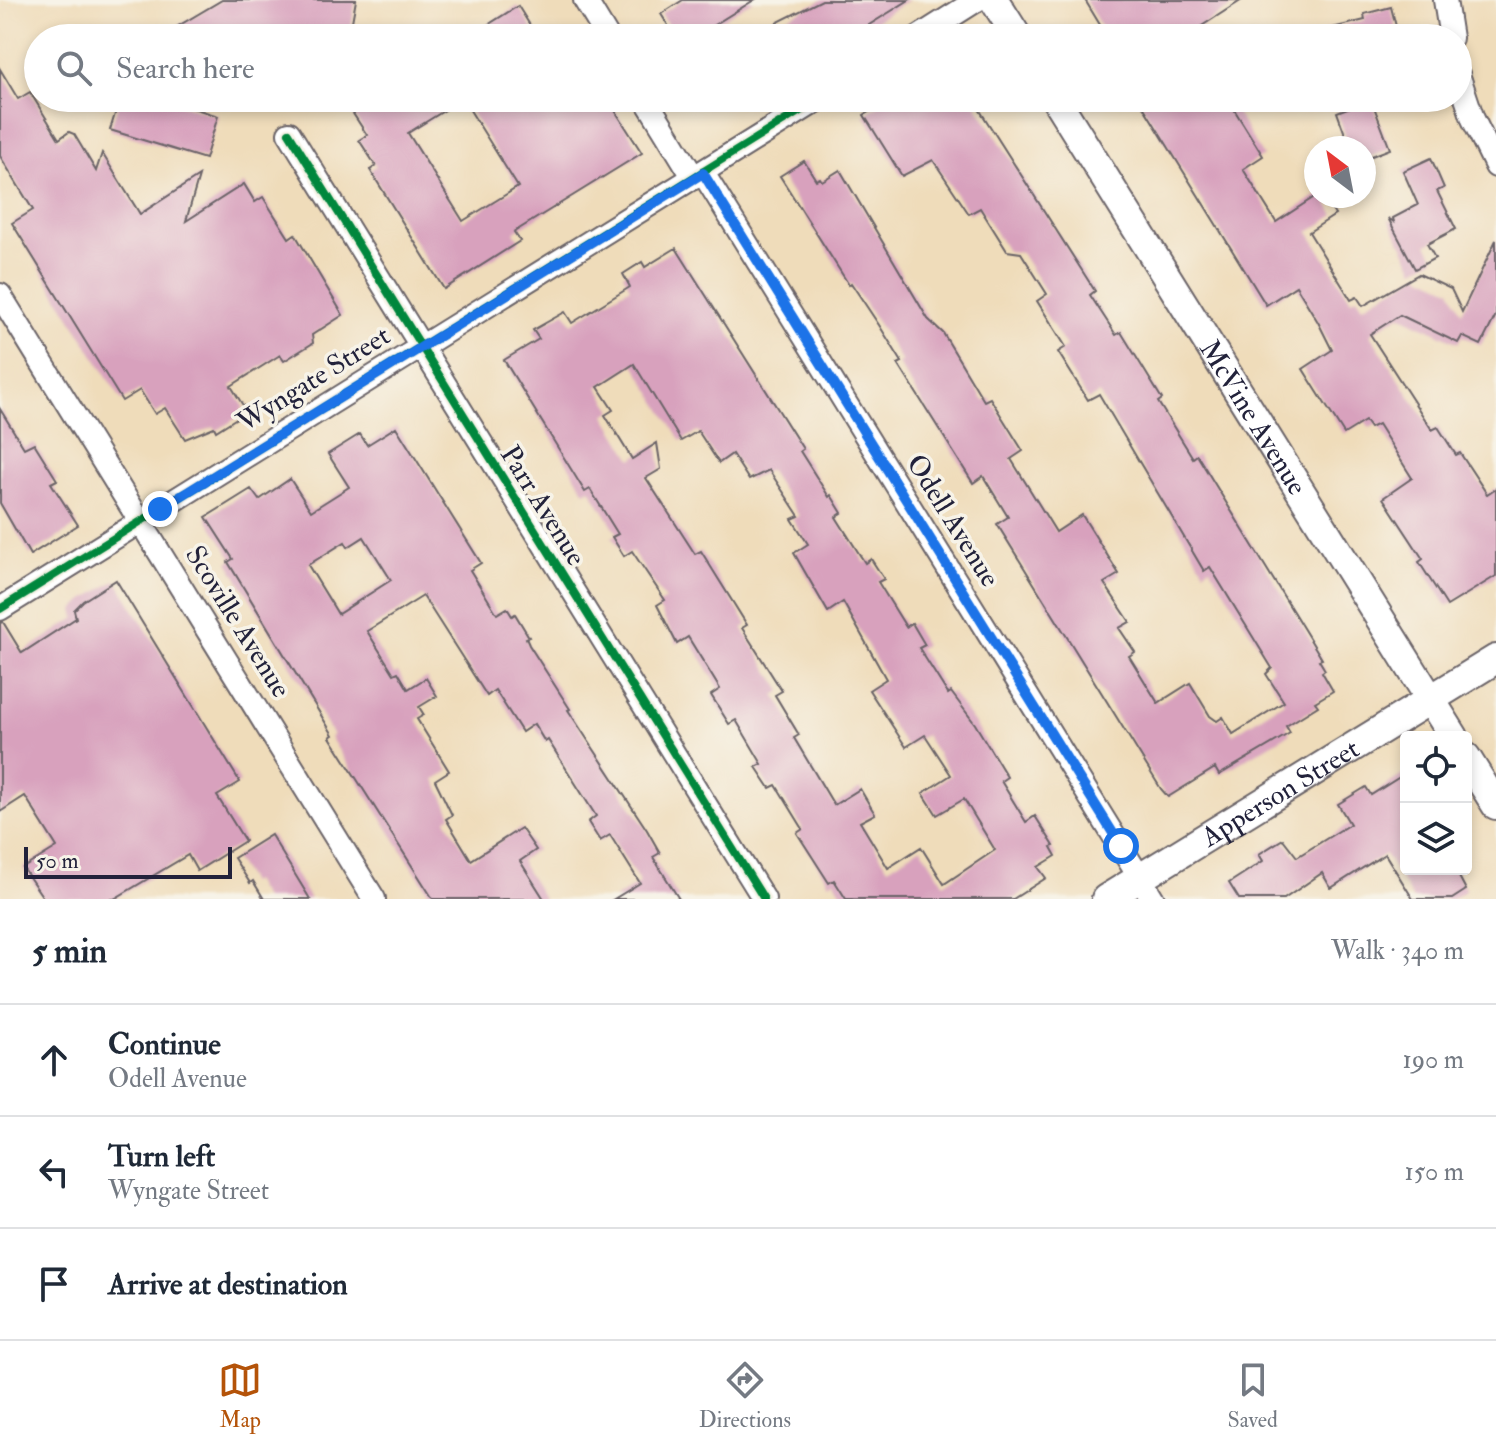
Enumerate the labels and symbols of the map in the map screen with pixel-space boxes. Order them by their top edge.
north arrow [1304,136,1376,208]
street label: Wyngate Street [230,318,397,441]
street label: McVine Avenue [1191,334,1314,502]
street label: Parr Avenue [492,439,594,573]
street label: Odell Avenue [898,448,1007,594]
route end [142,491,178,527]
street label: Scoville Avenue [177,539,298,704]
street label: Apperson Street [1194,732,1366,856]
route start [1103,828,1139,864]
scale bar [24,843,232,879]

